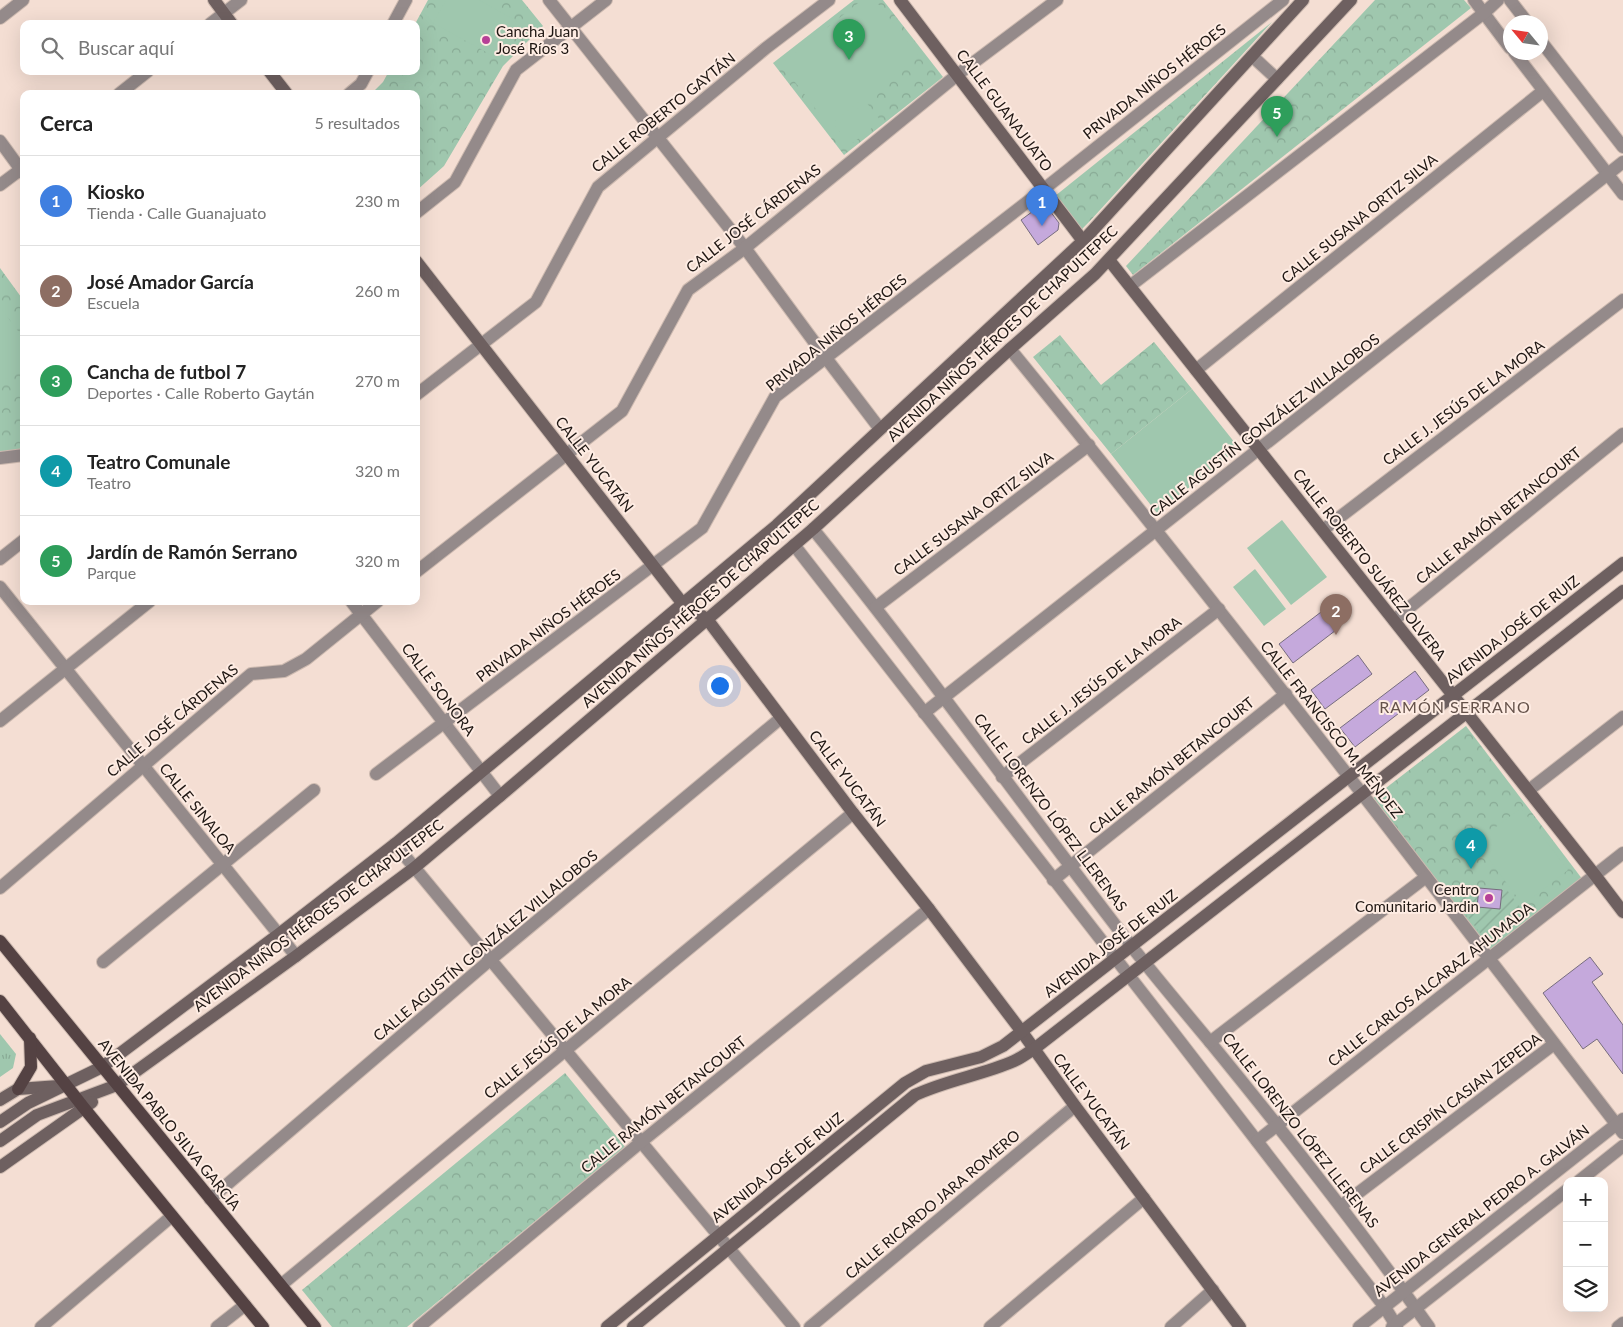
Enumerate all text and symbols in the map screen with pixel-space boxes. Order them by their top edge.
north arrow [1503,15,1548,60]
pin: 3 [833,19,865,60]
search box [20,20,420,75]
street label: PRIVADA NIÑOS HÉROES [1079,20,1229,142]
place label: Cancha Juan José Ríos 3 [496,22,579,57]
icon: search [38,34,66,62]
marker: Cancha Juan José Ríos 3 [480,34,492,46]
text: Buscar aquí [78,36,174,59]
street label: CALLE GUANAJUATO [953,45,1057,175]
street label: CALLE ROBERTO GAYTÁN [587,48,739,176]
pin: 5 [1261,96,1293,137]
text: Cerca [40,110,93,135]
text: 5 resultados [314,113,400,132]
street label: CALLE SUSANA ORTIZ SILVA [1277,149,1441,287]
street label: CALLE JOSÉ CÁRDENAS [682,160,824,276]
text: Kiosko [87,180,145,203]
pin: 1 [1026,185,1058,226]
text: 1 [51,191,61,210]
text: 230 m [355,191,400,210]
text: Tienda · Calle Guanajuato [87,203,266,222]
street label: AVENIDA NIÑOS HÉROES DE CHAPULTEPEC [883,221,1121,445]
text: José Amador García [87,270,254,293]
street label: PRIVADA NIÑOS HÉROES [762,270,910,394]
text: 2 [51,281,61,300]
text: 260 m [355,281,400,300]
text: Escuela [87,293,140,312]
street label: CALLE AGUSTÍN GONZÁLEZ VILLALOBOS [1145,329,1383,521]
street label: CALLE J. JESÚS DE LA MORA [1379,335,1548,469]
text: Cancha de futbol 7 [87,360,246,383]
text: 3 [51,371,61,390]
text: 270 m [355,371,400,390]
text: Deportes · Calle Roberto Gaytán [87,383,314,402]
street label: CALLE YUCATÁN [552,413,638,515]
street label: CALLE RAMÓN BETANCOURT [1412,443,1584,587]
street label: CALLE SUSANA ORTIZ SILVA [890,446,1057,579]
text: Teatro Comunale [87,450,230,473]
text: 4 [51,461,61,480]
text: 320 m [355,461,400,480]
street label: CALLE ROBERTO SUÁREZ OLVERA [1290,465,1451,664]
text: Teatro [87,473,131,492]
street label: AVENIDA NIÑOS HÉROES DE CHAPULTEPEC [578,495,822,711]
text: Jardín de Ramón Serrano [87,540,298,563]
text: 5 [51,551,61,570]
text: 320 m [355,551,400,570]
text: Parque [87,563,136,582]
street label: PRIVADA NIÑOS HÉROES [472,565,624,685]
street label: AVENIDA JOSÉ DE RUIZ [1442,571,1582,687]
pin: 2 [1320,594,1352,635]
street label: CALLE J. JESÚS DE LA MORA [1018,612,1185,748]
street label: CALLE FRANCISCO M. MÉNDEZ [1257,637,1407,821]
street label: CALLE SONORA [398,639,480,740]
street label: CALLE JOSÉ CÁRDENAS [103,660,241,780]
your location [707,673,733,699]
street label: CALLE RAMÓN BETANCOURT [1085,693,1257,837]
district label: RAMÓN SERRANO [1379,697,1531,716]
street label: CALLE LORENZO LÓPEZ LLERENAS [971,710,1131,914]
street label: CALLE YUCATÁN [806,726,890,830]
street label: CALLE SINALOA [156,759,240,857]
street label: AVENIDA NIÑOS HÉROES DE CHAPULTEPEC [189,815,447,1015]
pin: 4 [1455,828,1487,869]
street label: CALLE AGUSTÍN GONZÁLEZ VILLALOBOS [369,846,601,1044]
place label: Centro Comunitario Jardin [1355,880,1479,915]
street label: AVENIDA JOSÉ DE RUIZ [1040,885,1180,1001]
marker: Centro Comunitario Jardin [1483,892,1495,904]
street label: CALLE CARLOS ALCARAZ AHUMADA [1324,898,1537,1070]
street label: CALLE JESÚS DE LA MORA [480,971,635,1102]
street label: CALLE CRISPÍN CASIAN ZEPEDA [1356,1028,1545,1177]
street label: CALLE LORENZO LÓPEZ LLERENAS [1219,1029,1383,1231]
street label: CALLE RAMÓN BETANCOURT [577,1032,749,1176]
street label: AVENIDA PABLO SILVA GARCÍA [95,1034,245,1214]
street label: CALLE YUCATÁN [1050,1049,1134,1153]
street label: AVENIDA JOSÉ DE RUIZ [707,1108,847,1226]
street label: AVENIDA GENERAL PEDRO A. GALVÁN [1370,1120,1592,1300]
street label: CALLE RICARDO JARA ROMERO [841,1126,1023,1282]
map controls [1563,1177,1608,1312]
button: + [1563,1177,1608,1222]
button: − [1563,1222,1608,1267]
button: layers [1563,1267,1608,1312]

